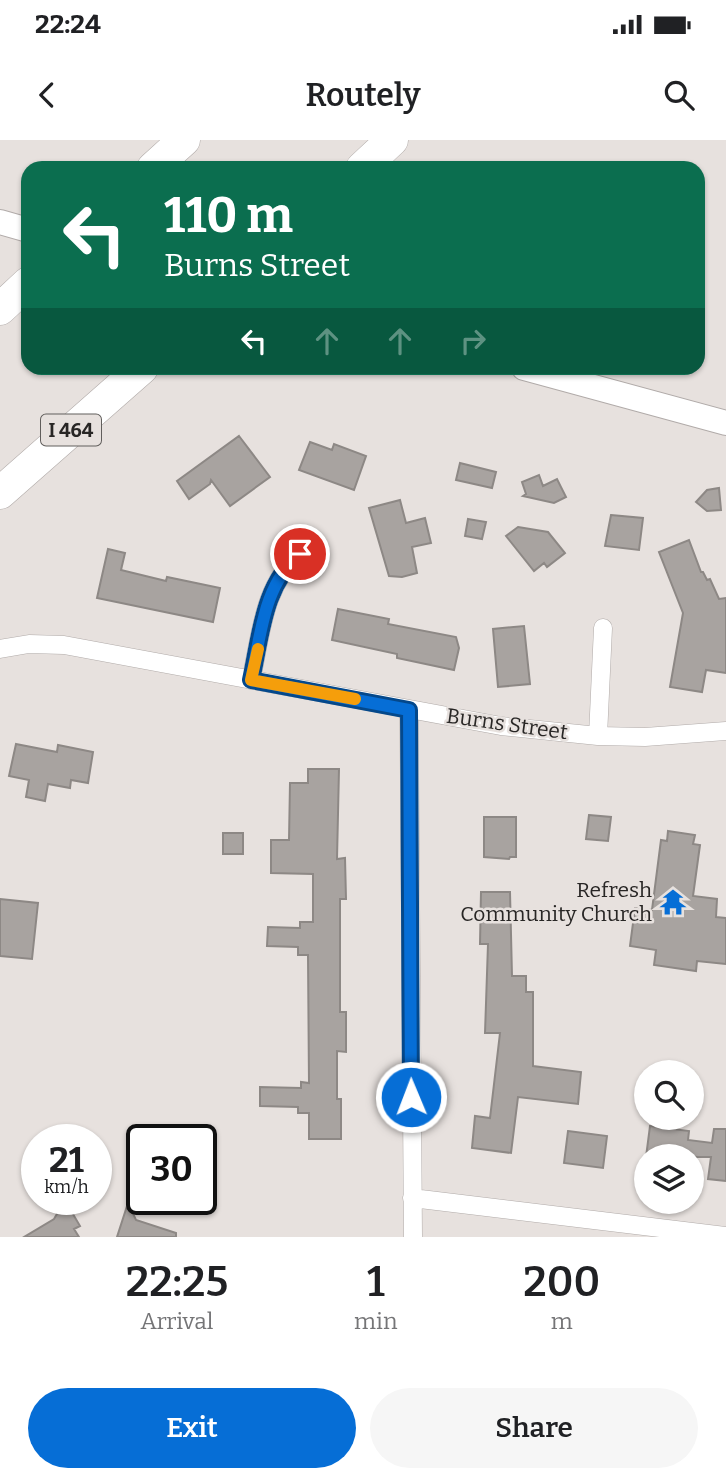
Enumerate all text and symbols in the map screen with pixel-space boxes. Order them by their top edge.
text: 22:24 [35,9,101,40]
icon: back [28,76,66,114]
text: Routely [305,76,421,114]
icon: search [660,76,698,114]
text: 110 m [164,186,293,245]
icon: left [49,189,140,280]
text: Burns Street [164,246,350,284]
icon: left [235,322,273,360]
icon: ahead [308,322,346,360]
icon: ahead [381,322,419,360]
icon: right [454,322,492,360]
road number: I 464 [41,414,101,446]
pin [270,524,330,584]
icon: arrive [281,535,319,573]
street label: Burns Street [445,703,570,745]
place label: Refresh Community Church [460,877,652,927]
temple icon: Refresh Community Church [658,887,688,917]
position arrow [374,1060,448,1134]
map controls [634,1060,704,1214]
button: search [634,1060,704,1130]
speed limit sign: 30 [126,1124,217,1215]
text: 21 [49,1139,84,1181]
button: layers [634,1144,704,1214]
text: km/h [44,1176,89,1198]
text: 22:25 [126,1257,228,1307]
text: 1 [367,1257,385,1307]
text: 200 [523,1257,600,1307]
text: Arrival [141,1307,213,1335]
text: min [354,1307,397,1335]
text: m [551,1307,573,1335]
button: Exit [28,1388,356,1468]
button: Share [370,1388,698,1468]

